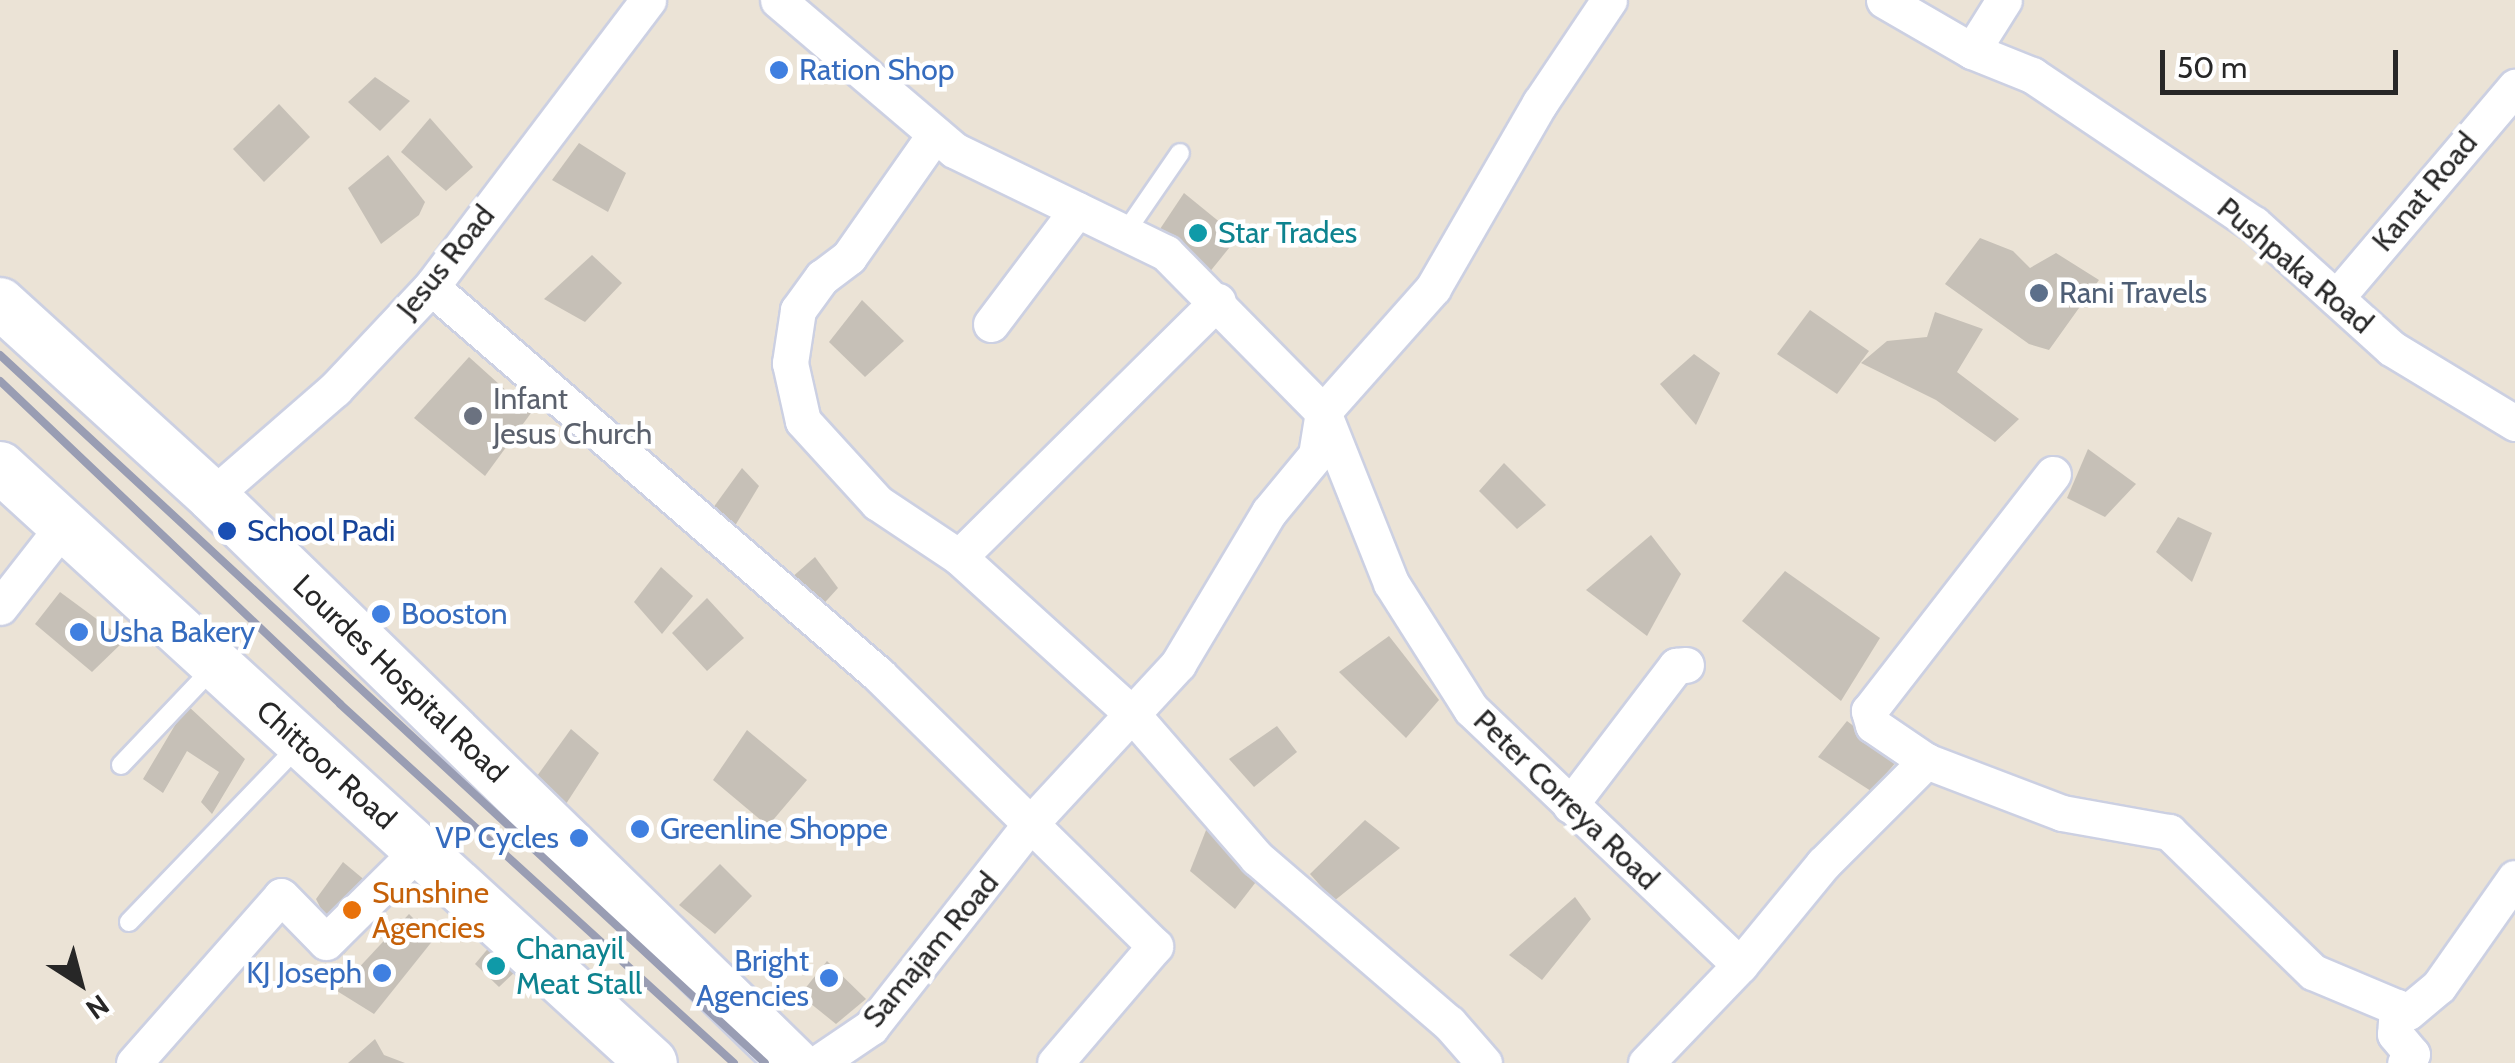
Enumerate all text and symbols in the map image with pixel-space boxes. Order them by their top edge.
scale bar [2165,30,2402,92]
text: 50 m [2177,49,2247,86]
place label: Ration Shop [799,52,954,88]
marker: Ration Shop [768,59,790,81]
street label: Kanat Road [2365,125,2485,259]
street label: Pushpaka Road [2210,191,2380,341]
street label: Jesus Road [390,198,502,326]
place label: Star Trades [1218,215,1357,251]
marker: Star Trades [1187,222,1209,244]
place label: Rani Travels [2059,275,2207,311]
marker: Rani Travels [2028,282,2050,304]
place label: Infant Jesus Church [493,381,652,452]
marker: Infant Jesus Church [462,405,484,427]
place label: School Padi [247,513,395,549]
marker: School Padi [216,520,238,542]
street label: Lourdes Hospital Road [286,568,514,790]
place label: Booston [401,596,508,632]
marker: Booston [370,603,392,625]
place label: Usha Bakery [99,614,255,650]
marker: Usha Bakery [68,621,90,643]
street label: Chittoor Road [249,693,403,837]
street label: Peter Correya Road [1466,703,1666,897]
place label: Greenline Shoppe [660,811,888,847]
marker: Greenline Shoppe [629,818,651,840]
place label: VP Cycles [435,820,559,856]
marker: VP Cycles [568,827,590,849]
street label: Samajam Road [856,865,1006,1035]
place label: Sunshine Agencies [372,875,489,946]
marker: Sunshine Agencies [341,899,363,921]
place label: Chanayil Meat Stall [516,931,642,1002]
north arrow [30,933,130,1033]
place label: Bright Agencies [696,943,809,1014]
place label: KJ Joseph [246,955,362,991]
marker: Chanayil Meat Stall [485,955,507,977]
marker: KJ Joseph [371,962,393,984]
marker: Bright Agencies [818,967,840,989]
text: N [80,988,116,1027]

